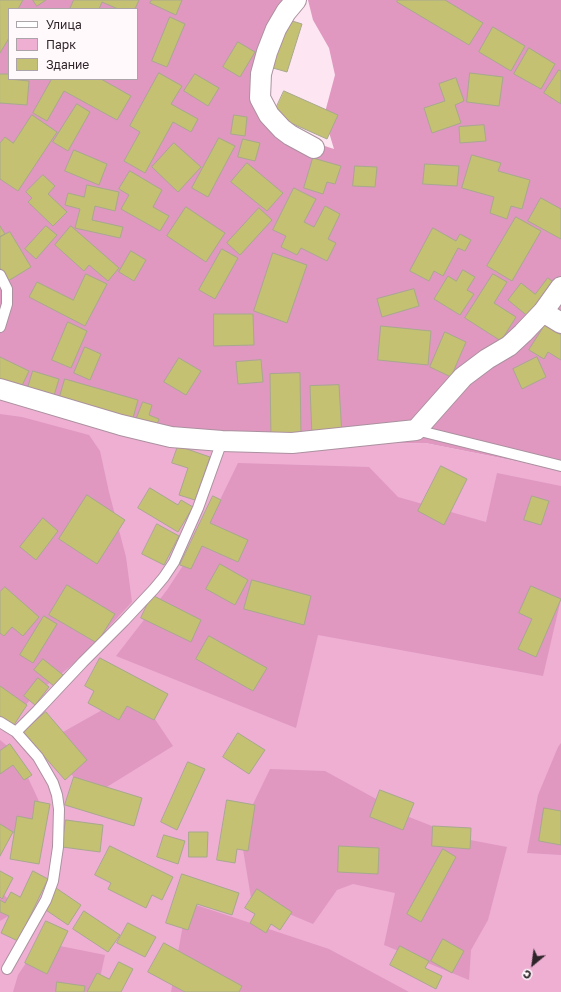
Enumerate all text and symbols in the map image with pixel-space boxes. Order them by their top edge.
legend [8,8,138,80]
text: Улица [46,17,82,32]
text: Парк [46,37,76,52]
text: Здание [46,57,89,72]
north arrow [513,944,553,984]
text: С [520,967,534,983]

